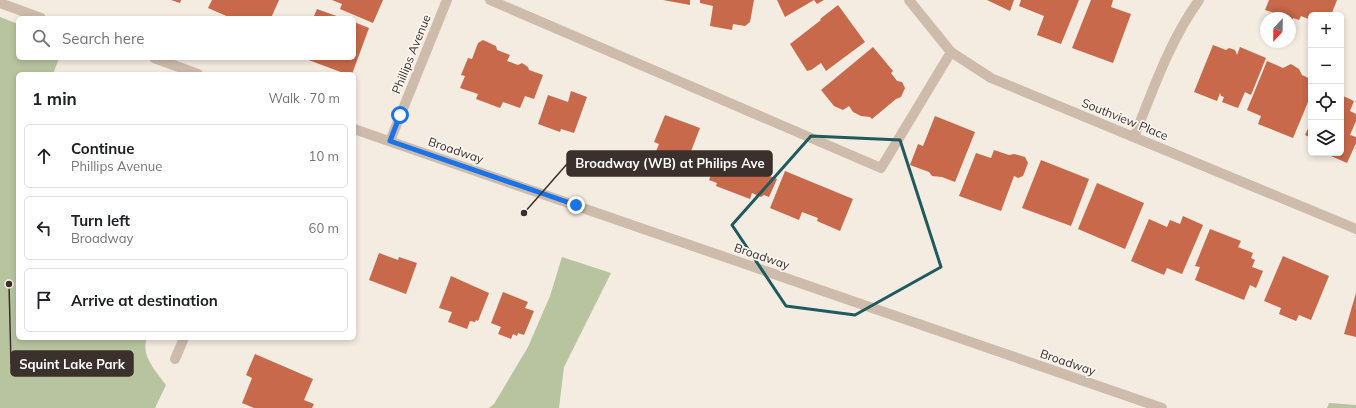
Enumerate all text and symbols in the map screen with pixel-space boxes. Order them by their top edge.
street label: Phillips Avenue [388,12,434,96]
north arrow [1260,12,1296,48]
map controls [1308,12,1344,156]
button: + [1308,12,1344,48]
search box [16,16,356,60]
icon: search [30,27,52,49]
text: Search here [62,29,144,48]
button: − [1308,48,1344,84]
button: locate [1308,84,1344,120]
text: 1 min [32,88,77,109]
text: Walk · 70 m [269,90,340,106]
street label: Southview Place [1080,95,1170,143]
route start [391,106,409,124]
button: layers [1308,120,1344,156]
street label: Broadway [426,134,486,167]
text: Continue [71,139,134,158]
icon: ahead [33,145,55,167]
text: 10 m [309,148,339,164]
callout: Broadway (WB) at Philips Ave [567,151,772,176]
text: Broadway (WB) at Philips Ave [575,155,765,172]
text: Phillips Avenue [71,158,162,174]
route end [567,196,585,214]
text: Turn left [71,211,130,230]
icon: left [33,217,55,239]
text: 60 m [309,220,339,236]
text: Broadway [71,230,133,246]
street label: Broadway [732,240,792,273]
icon: arrive [33,289,55,311]
text: Arrive at destination [71,291,218,310]
street label: Broadway [1038,346,1098,379]
callout: Squint Lake Park [11,351,133,376]
text: Squint Lake Park [19,356,126,372]

